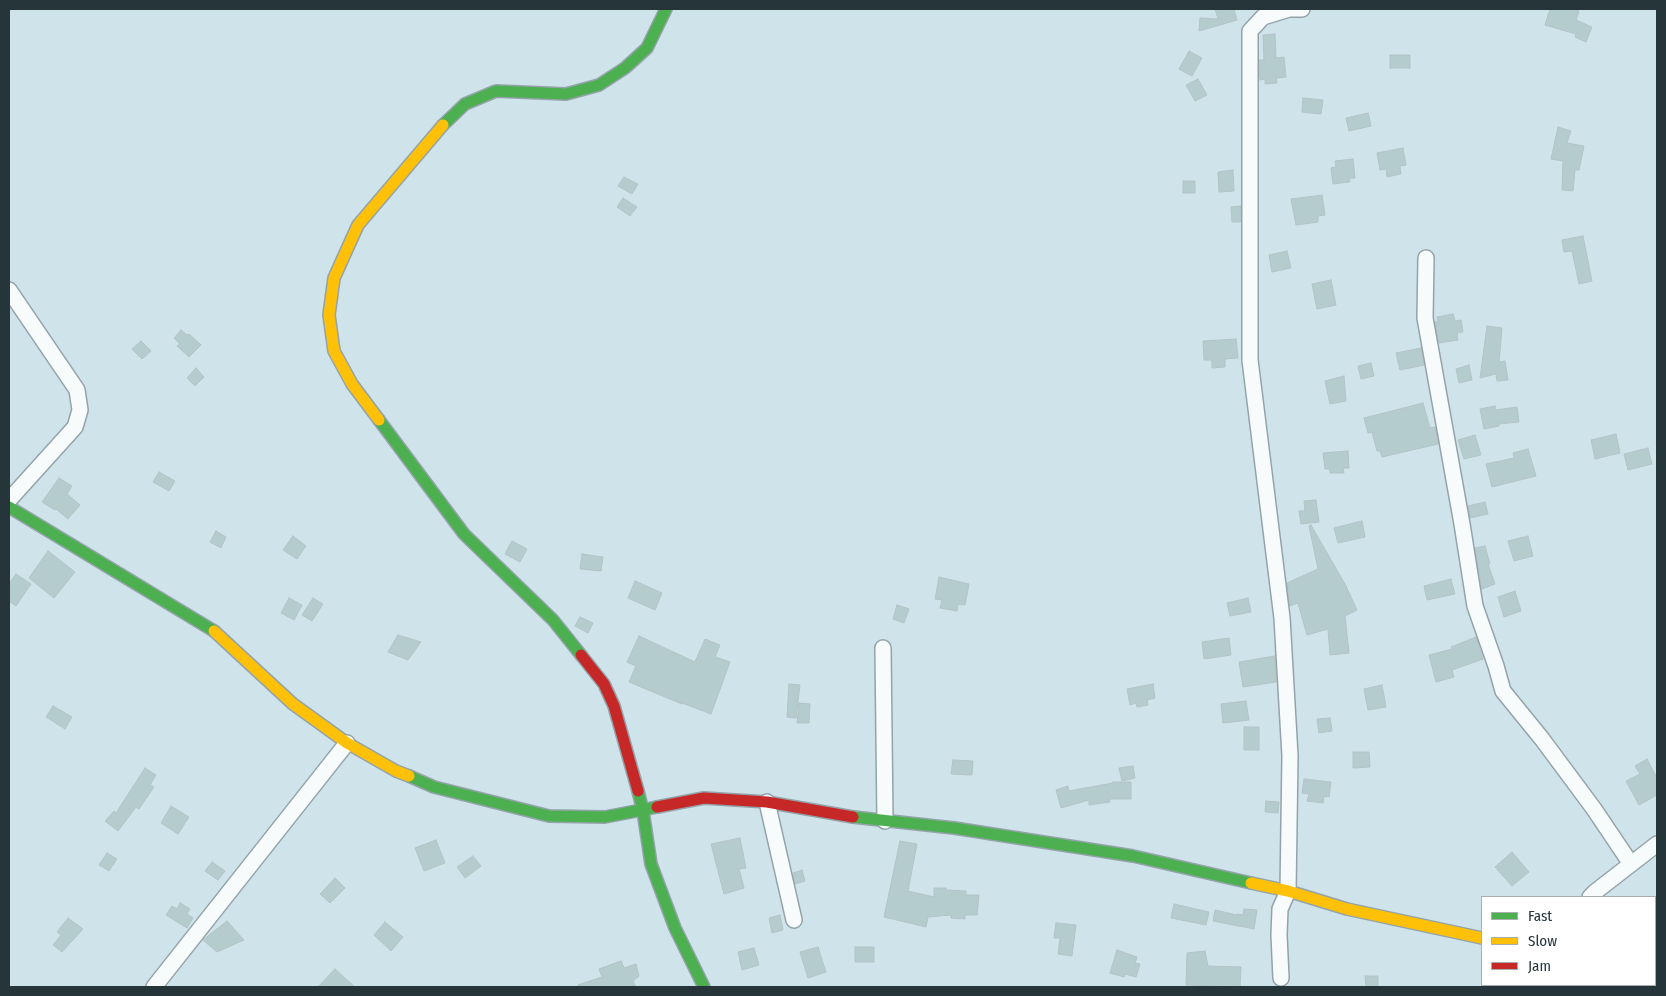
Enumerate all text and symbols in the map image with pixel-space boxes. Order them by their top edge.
legend [1481,896,1656,986]
text: Fast [1528,907,1552,925]
text: Slow [1528,932,1557,950]
text: Jam [1528,957,1551,975]

